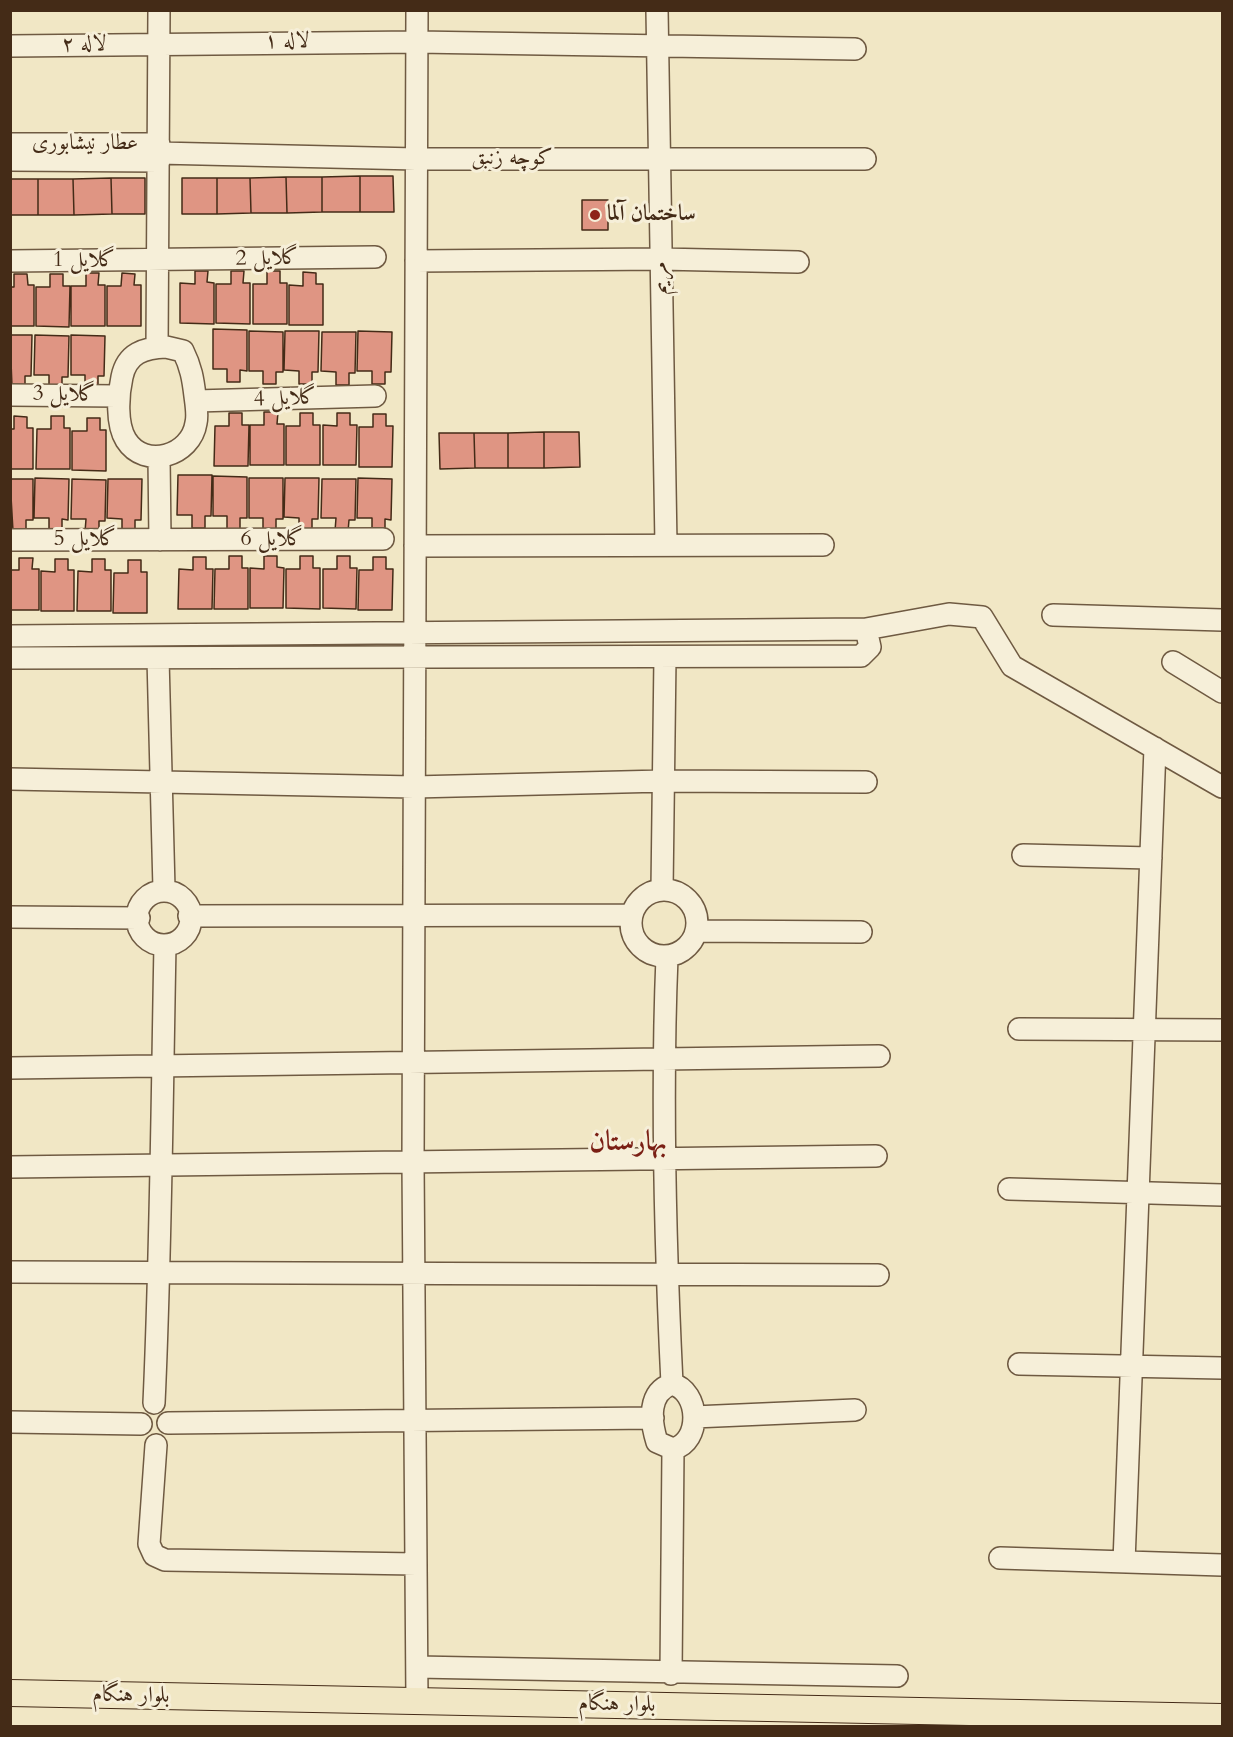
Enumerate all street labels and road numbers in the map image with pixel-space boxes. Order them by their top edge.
street label: لاله ۱ [265,29,309,55]
street label: لاله ۲ [61,31,107,59]
street label: عطار نیشابوری [32,131,138,157]
street label: کوچه زنبق [471,146,553,172]
street label: گلایل 2 [235,245,299,273]
street label: گلایل 1 [52,248,116,274]
street label: مریم [648,261,674,295]
street label: گلایل 3 [32,381,96,409]
street label: گلایل 4 [253,385,317,413]
street label: گلایل 5 [53,527,117,553]
street label: گلایل 6 [240,527,304,553]
street label: بلوار هنگام [92,1682,170,1710]
street label: بلوار هنگام [578,1691,656,1719]

